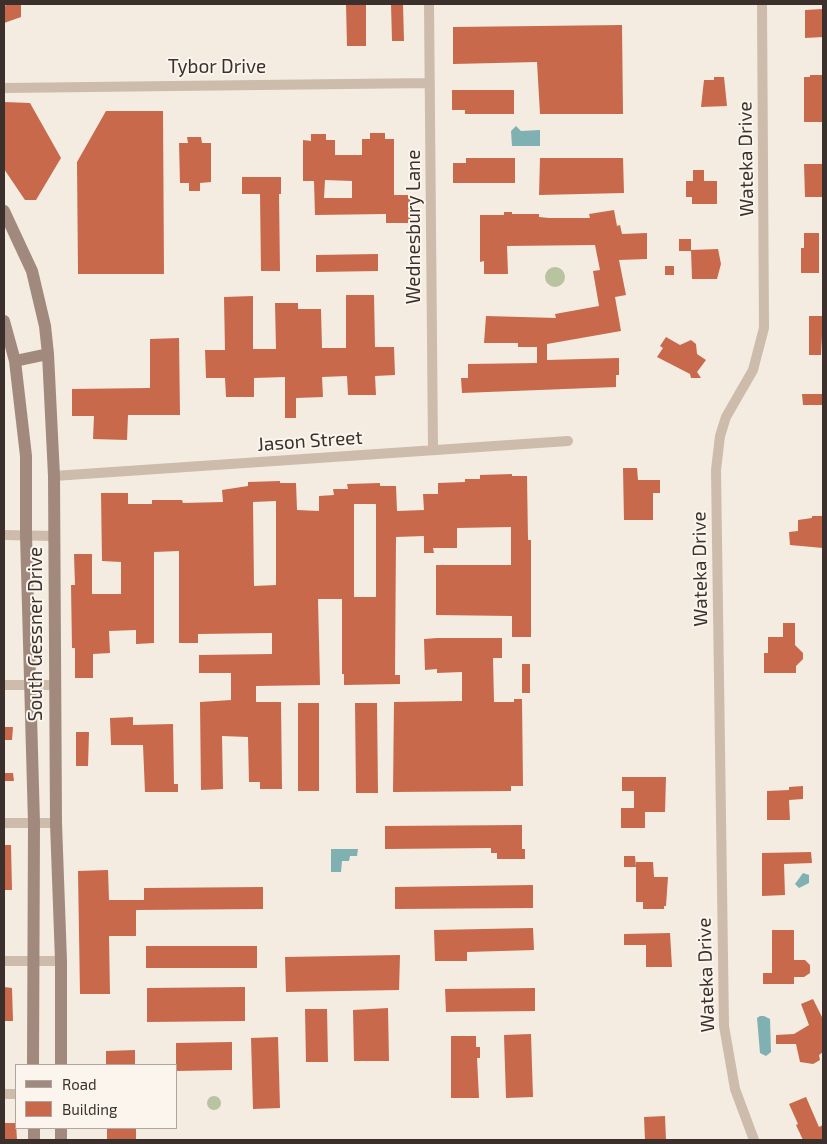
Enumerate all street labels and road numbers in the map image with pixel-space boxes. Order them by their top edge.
street label: Tybor Drive [168,56,266,78]
street label: Wateka Drive [734,101,758,217]
street label: Wednesbury Lane [403,150,425,304]
street label: Jason Street [257,426,363,456]
street label: Wateka Drive [688,511,712,627]
street label: South Gessner Drive [25,547,47,721]
street label: Wateka Drive [693,917,719,1033]

